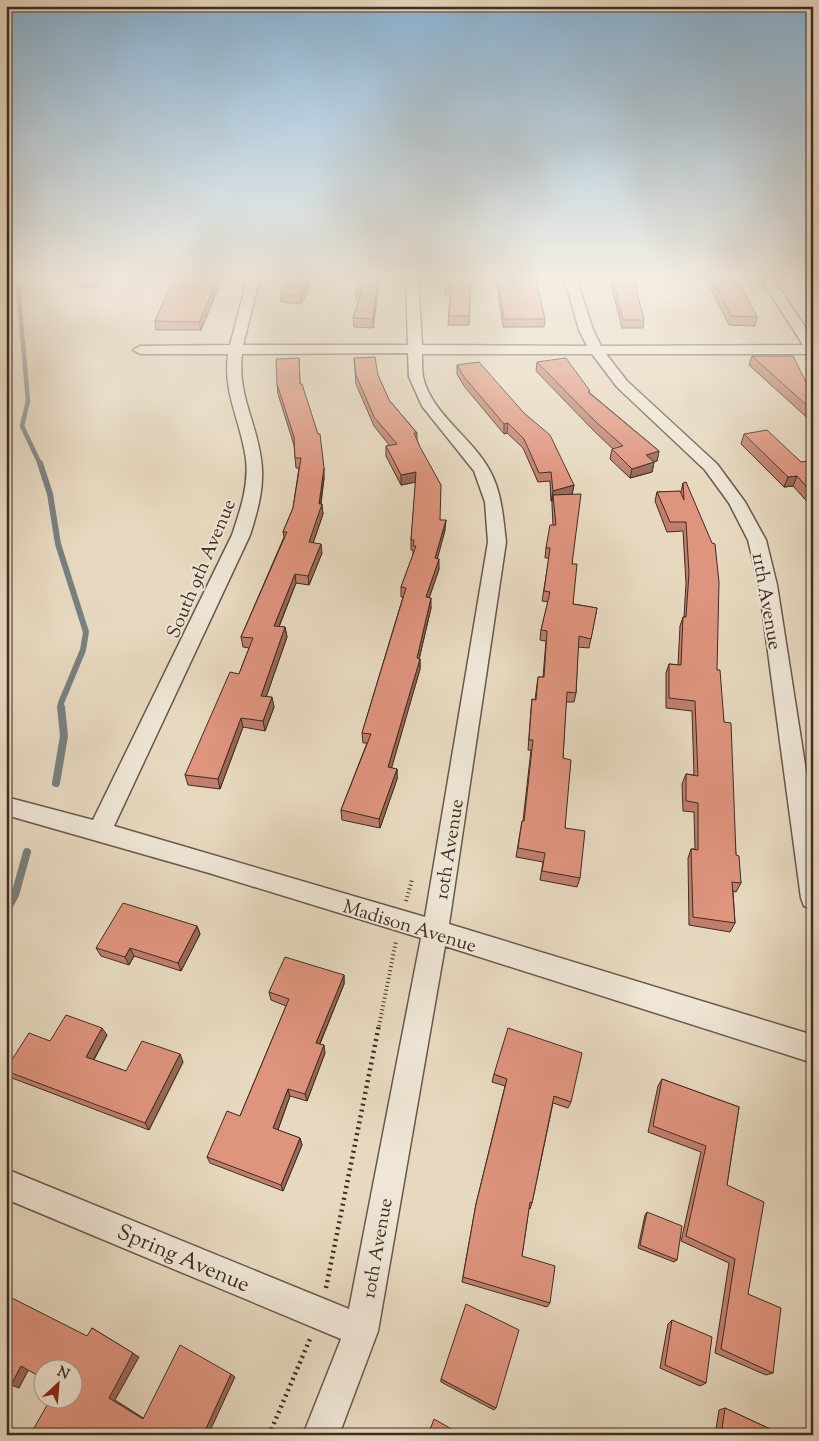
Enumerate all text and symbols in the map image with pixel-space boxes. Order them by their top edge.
street label: South 9th Avenue [161,495,244,643]
street label: 11th Avenue [744,551,787,652]
street label: 10th Avenue [429,797,472,902]
street label: Madison Avenue [339,894,480,961]
street label: 10th Avenue [356,1196,401,1301]
street label: Spring Avenue [111,1217,254,1302]
north arrow [32,1358,82,1408]
text: N [53,1363,72,1386]

